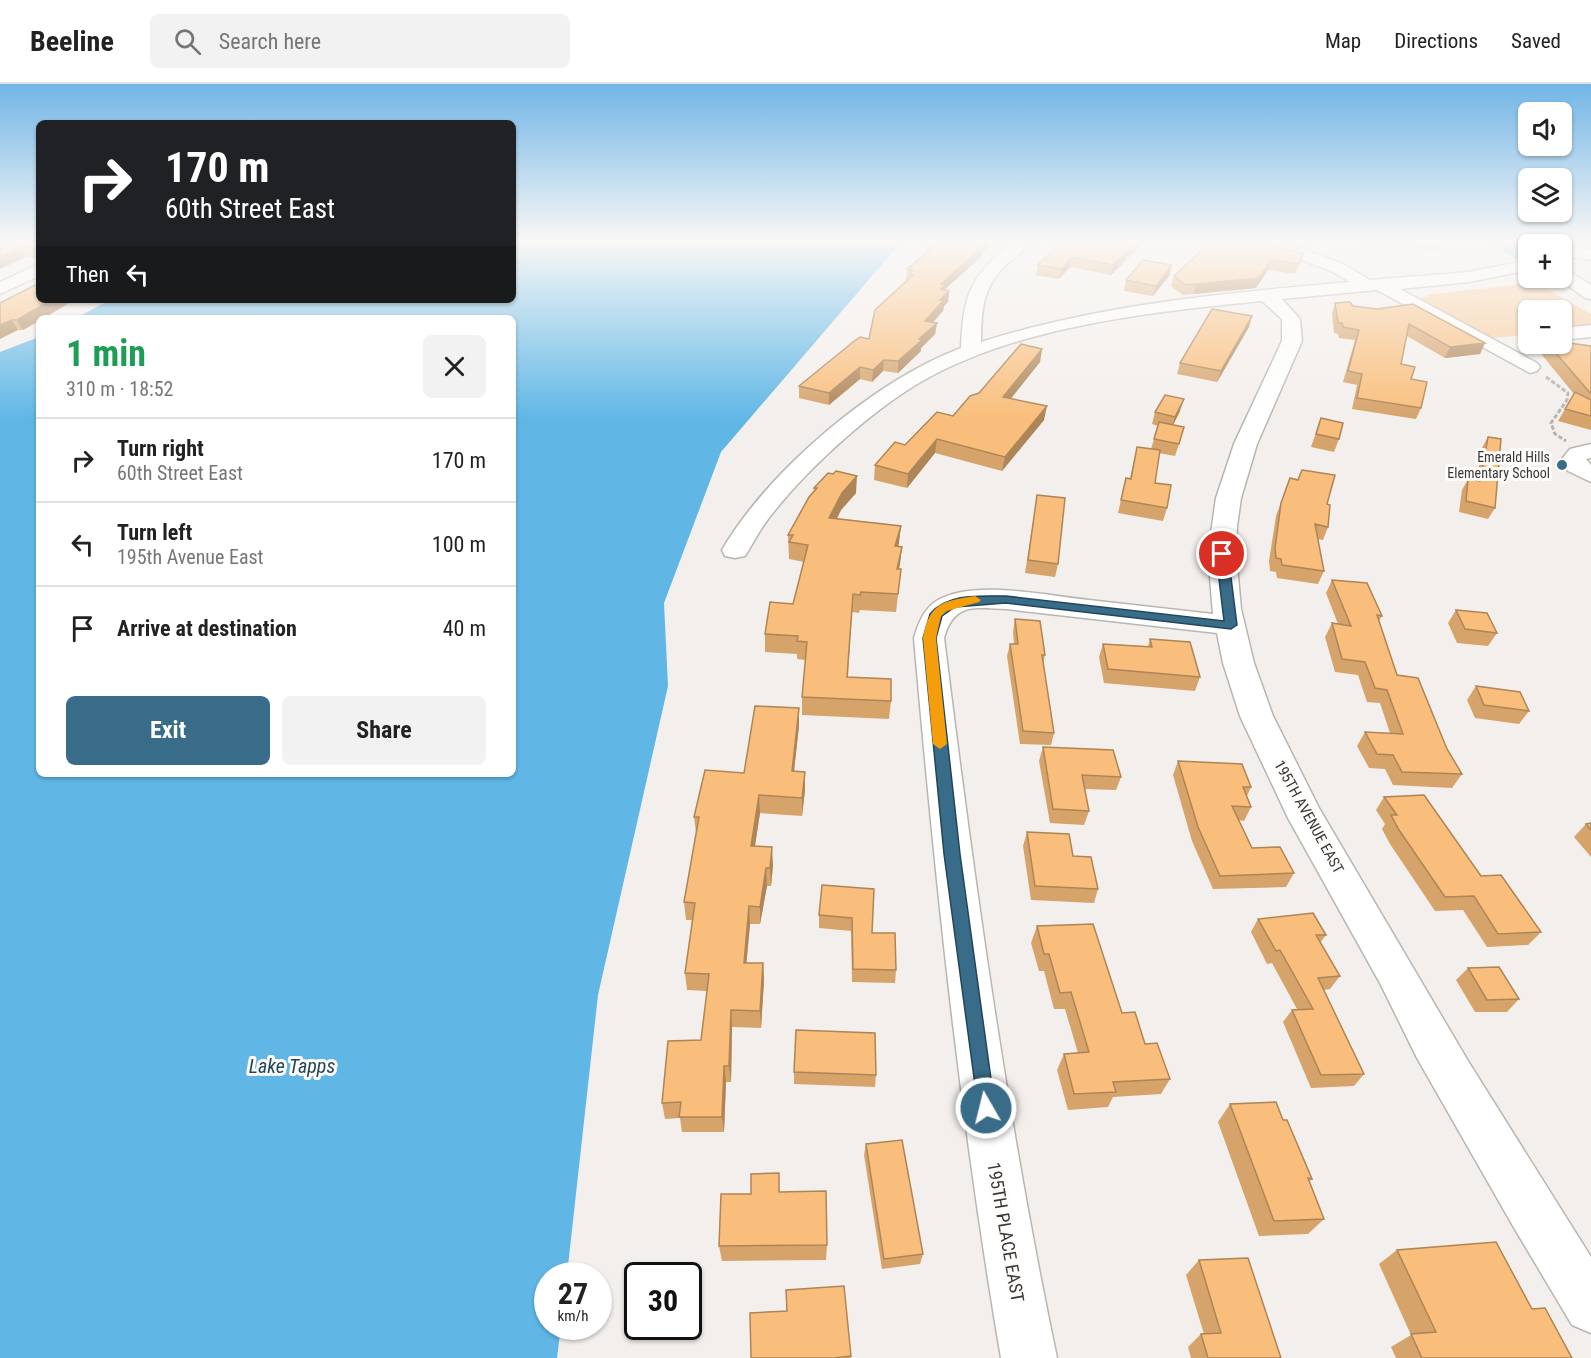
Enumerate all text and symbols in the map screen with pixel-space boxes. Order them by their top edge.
search box [150,14,570,68]
text: Beeline [30,25,114,58]
icon: search [171,25,204,58]
text: Search here [219,29,321,54]
text: Map [1325,29,1361,53]
text: Directions [1394,29,1478,53]
text: Saved [1511,29,1561,53]
map controls [1518,102,1572,354]
button: sound [1518,102,1572,156]
text: 170 m [165,143,270,192]
icon: right [66,144,144,222]
button: layers [1518,168,1572,222]
text: 60th Street East [165,193,335,225]
button: + [1518,234,1572,288]
icon: left [121,258,154,291]
text: Then [66,262,109,287]
button: − [1518,300,1572,354]
text: 1 min [66,333,146,375]
button: close [423,335,486,398]
text: 310 m · 18:52 [66,377,173,401]
text: Turn right [117,436,204,461]
icon: right [66,444,99,477]
text: 170 m [432,448,486,473]
place label: Emerald Hills Elementary School [1447,449,1550,481]
marker: Emerald Hills Elementary School [1555,458,1569,472]
text: 60th Street East [117,461,243,485]
text: Turn left [117,520,192,545]
icon: left [66,528,99,561]
pin [1196,528,1247,579]
text: 100 m [432,532,486,557]
icon: arrive [1205,537,1238,570]
text: 195th Avenue East [117,545,264,569]
icon: arrive [66,612,99,645]
text: Arrive at destination [117,616,297,641]
text: 40 m [443,616,486,641]
button: Exit [66,696,270,765]
button: Share [282,696,486,765]
street label: 195TH AVENUE EAST [1270,757,1348,877]
water label: Lake Tapps [249,1054,335,1078]
position arrow [954,1076,1018,1140]
street label: 195TH PLACE EAST [983,1160,1029,1304]
speed limit sign: 30 [624,1262,702,1340]
text: 27 [558,1276,588,1311]
text: km/h [558,1307,588,1325]

